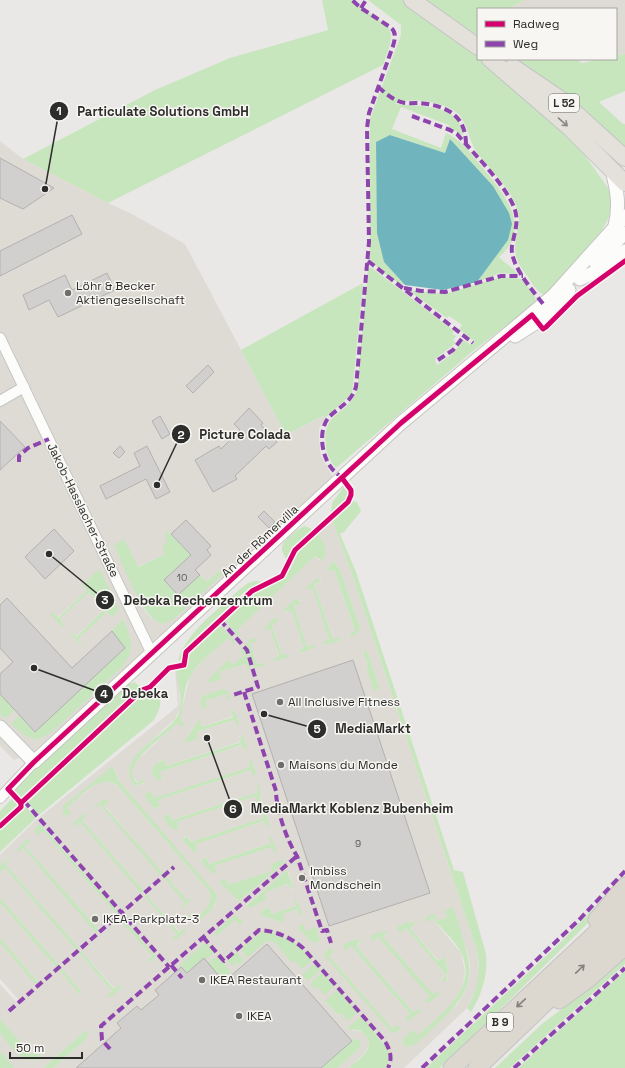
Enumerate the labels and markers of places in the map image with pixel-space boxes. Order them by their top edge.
callout: Particulate Solutions GmbH [49,99,257,124]
place label: Löhr & Becker Aktiengesellschaft [76,278,185,308]
marker: Löhr & Becker Aktiengesellschaft [63,288,73,298]
callout: Picture Colada [171,422,298,447]
callout: Debeka Rechenzentrum [95,588,280,613]
callout: Debeka [94,681,176,706]
place label: All Inclusive Fitness [288,694,400,710]
marker: All Inclusive Fitness [275,697,285,707]
callout: MediaMarkt [307,716,419,741]
place label: Maisons du Monde [289,757,398,773]
marker: Maisons du Monde [276,760,286,770]
callout: MediaMarkt Koblenz Bubenheim [223,796,462,821]
place label: Imbiss Mondschein [310,863,381,893]
marker: Imbiss Mondschein [297,873,307,883]
place label: IKEA-Parkplatz-3 [103,911,199,927]
marker: IKEA-Parkplatz-3 [90,914,100,924]
place label: IKEA Restaurant [210,972,302,988]
marker: IKEA Restaurant [197,975,207,985]
place label: IKEA [247,1008,272,1024]
marker: IKEA [234,1011,244,1021]

